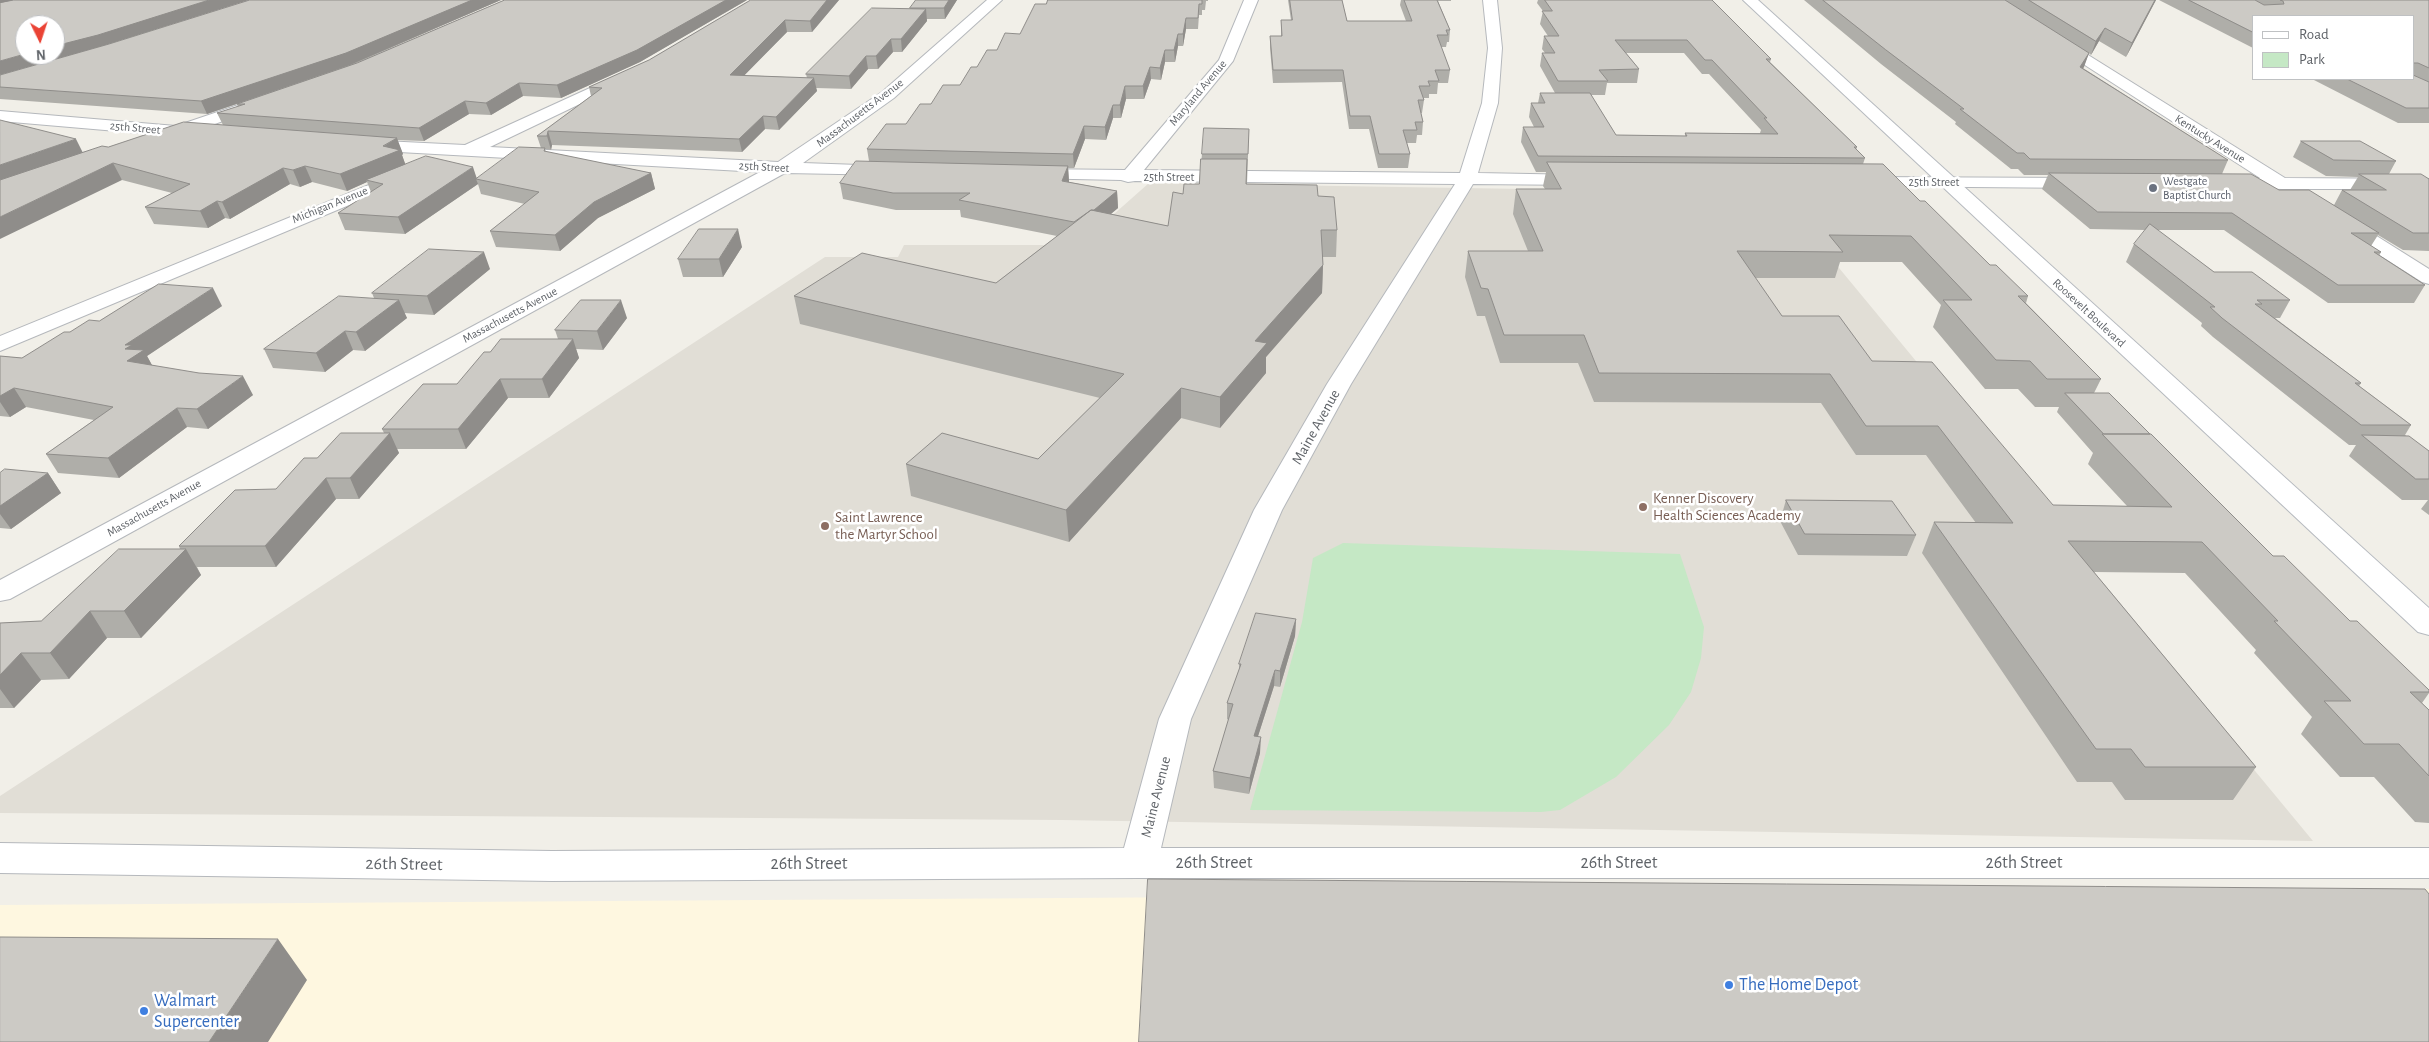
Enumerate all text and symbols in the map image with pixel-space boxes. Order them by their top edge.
north arrow [15,15,65,65]
legend [2252,15,2414,80]
text: Road [2299,27,2329,42]
text: N [36,47,46,61]
text: Park [2299,52,2325,67]
street label: Maryland Avenue [1166,57,1230,129]
street label: Massachusetts Avenue [814,76,906,150]
street label: Kentucky Avenue [2172,112,2248,166]
street label: 25th Street [109,119,161,137]
street label: 25th Street [738,158,790,176]
street label: 25th Street [1144,170,1194,184]
place label: Westgate Baptist Church [2163,174,2231,202]
street label: 25th Street [1909,175,1959,189]
marker: Westgate Baptist Church [2147,182,2159,194]
street label: Michigan Avenue [290,183,370,227]
street label: Roosevelt Boulevard [2050,276,2128,350]
street label: Massachusetts Avenue [460,284,560,346]
street label: Maine Avenue [1288,386,1344,468]
street label: Massachusetts Avenue [104,476,204,540]
place label: Kenner Discovery Health Sciences Academy [1653,489,1801,524]
marker: Kenner Discovery Health Sciences Academy [1637,501,1649,513]
place label: Saint Lawrence the Martyr School [835,508,938,543]
marker: Saint Lawrence the Martyr School [819,520,831,532]
street label: Maine Avenue [1137,755,1175,839]
street label: 26th Street [1175,852,1253,874]
street label: 26th Street [1580,852,1658,874]
street label: 26th Street [1985,852,2063,874]
street label: 26th Street [365,853,443,875]
street label: 26th Street [770,853,848,875]
place label: The Home Depot [1739,974,1858,996]
marker: The Home Depot [1723,979,1735,991]
place label: Walmart Supercenter [154,990,239,1032]
marker: Walmart Supercenter [138,1005,150,1017]

